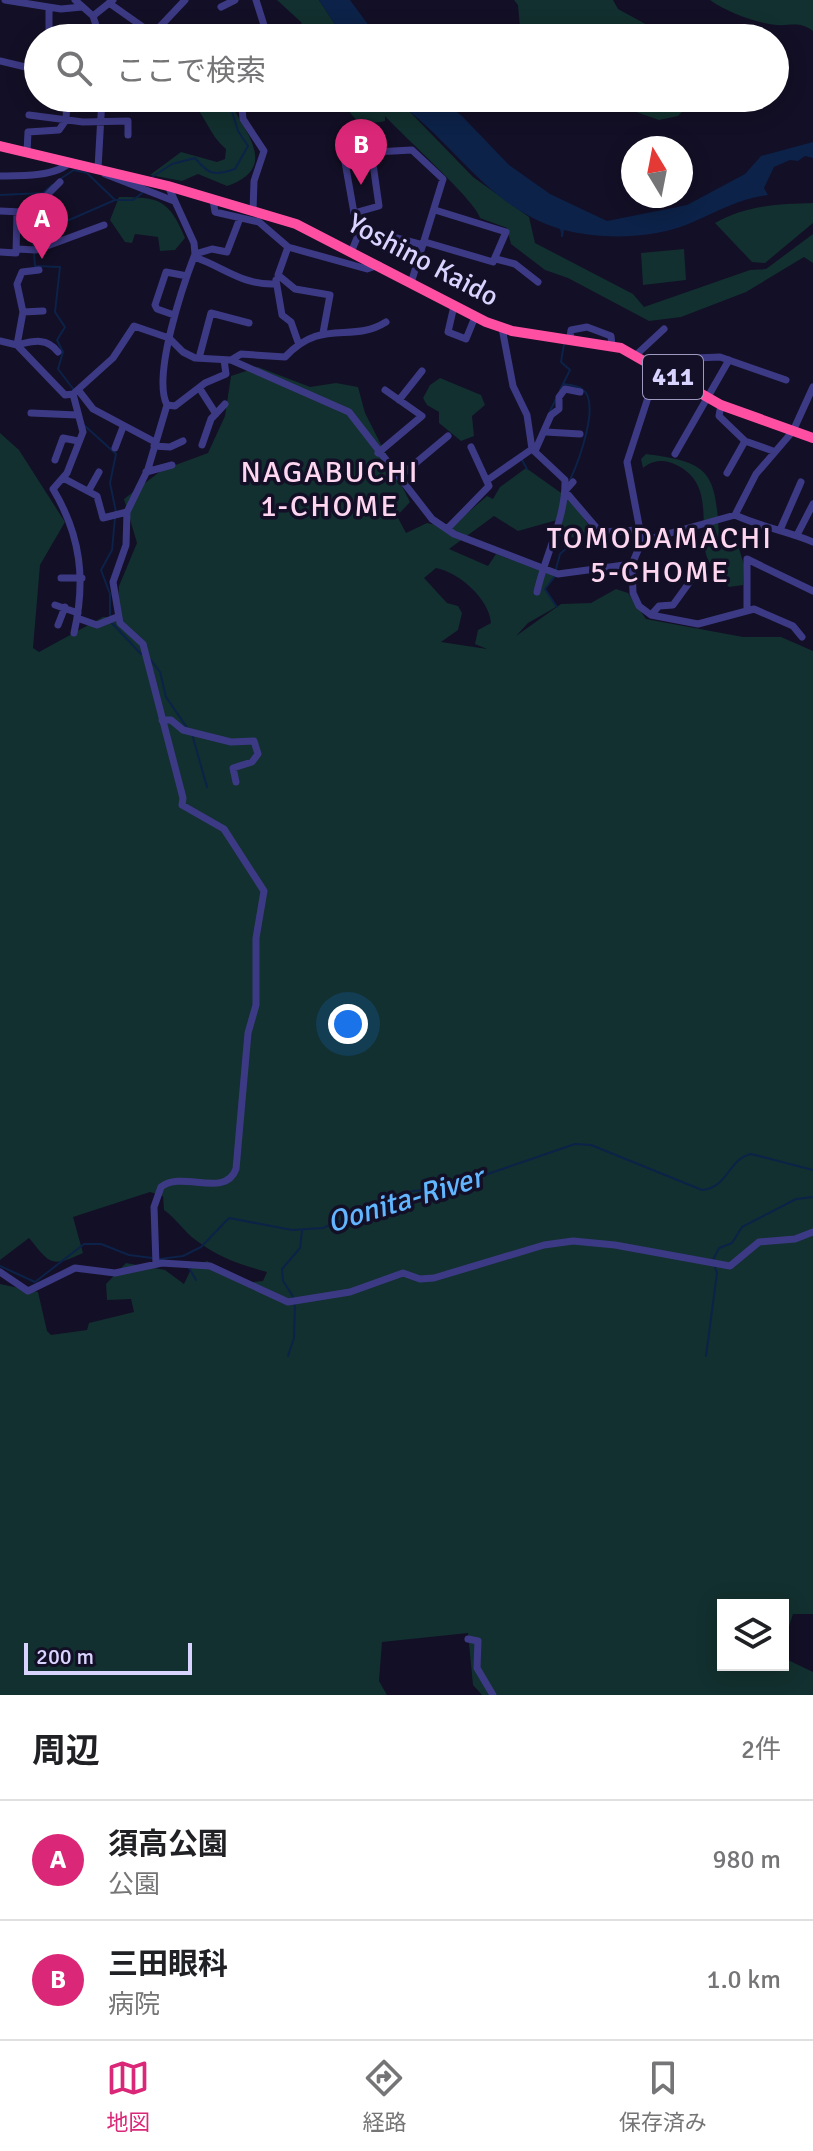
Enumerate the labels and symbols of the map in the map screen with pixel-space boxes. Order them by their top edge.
pin: B [335,119,387,185]
north arrow [621,136,693,208]
pin: A [16,193,68,259]
street label: Yoshino Kaido [342,206,504,314]
road number: 411 [643,355,703,399]
district label: NAGABUCHI 1-CHOME [240,454,420,525]
district label: TOMODAMACHI 5-CHOME [547,520,773,591]
your location [328,1004,368,1044]
water label: Oonita-River [323,1158,491,1241]
scale bar [24,1639,192,1675]

